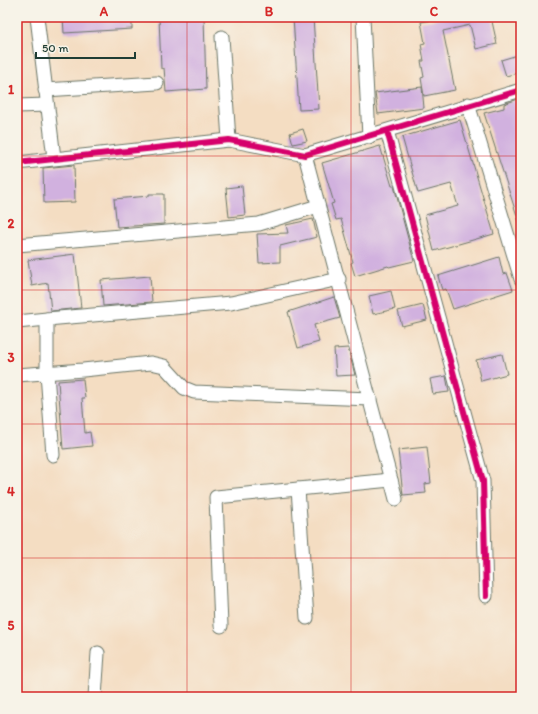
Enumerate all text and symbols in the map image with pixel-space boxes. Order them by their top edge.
text: A [99,4,109,19]
text: B [265,4,274,19]
text: C [430,4,439,19]
scale bar [36,34,135,60]
text: 50 m [42,41,68,55]
text: 1 [8,82,14,97]
text: 2 [8,216,15,231]
text: 3 [7,350,15,365]
text: 4 [7,484,15,499]
text: 5 [8,618,15,633]

